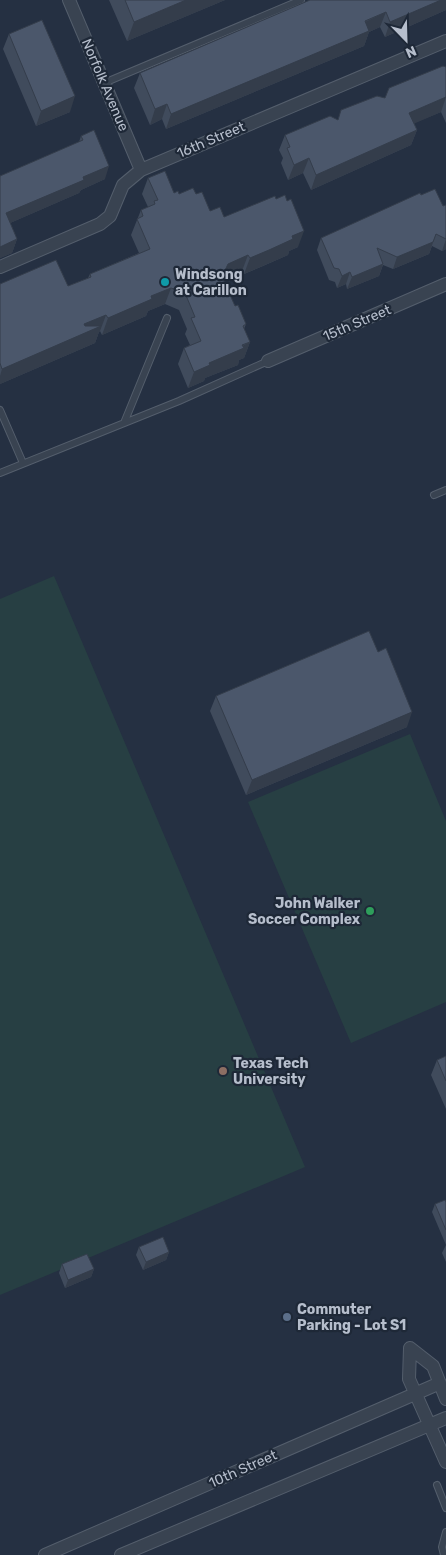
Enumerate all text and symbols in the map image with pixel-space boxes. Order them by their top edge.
north arrow [381,15,431,65]
street label: Norfolk Avenue [78,36,132,134]
text: N [403,42,419,61]
street label: 16th Street [174,118,248,162]
place label: Windsong at Carillon [175,266,247,299]
marker: Windsong at Carillon [159,276,171,288]
street label: 15th Street [320,301,394,345]
place label: John Walker Soccer Complex [248,895,361,928]
marker: John Walker Soccer Complex [364,905,376,917]
place label: Texas Tech University [233,1055,309,1088]
marker: Texas Tech University [217,1065,229,1077]
place label: Commuter Parking - Lot S1 [297,1301,406,1334]
marker: Commuter Parking - Lot S1 [281,1311,293,1323]
street label: 10th Street [206,1446,280,1492]

